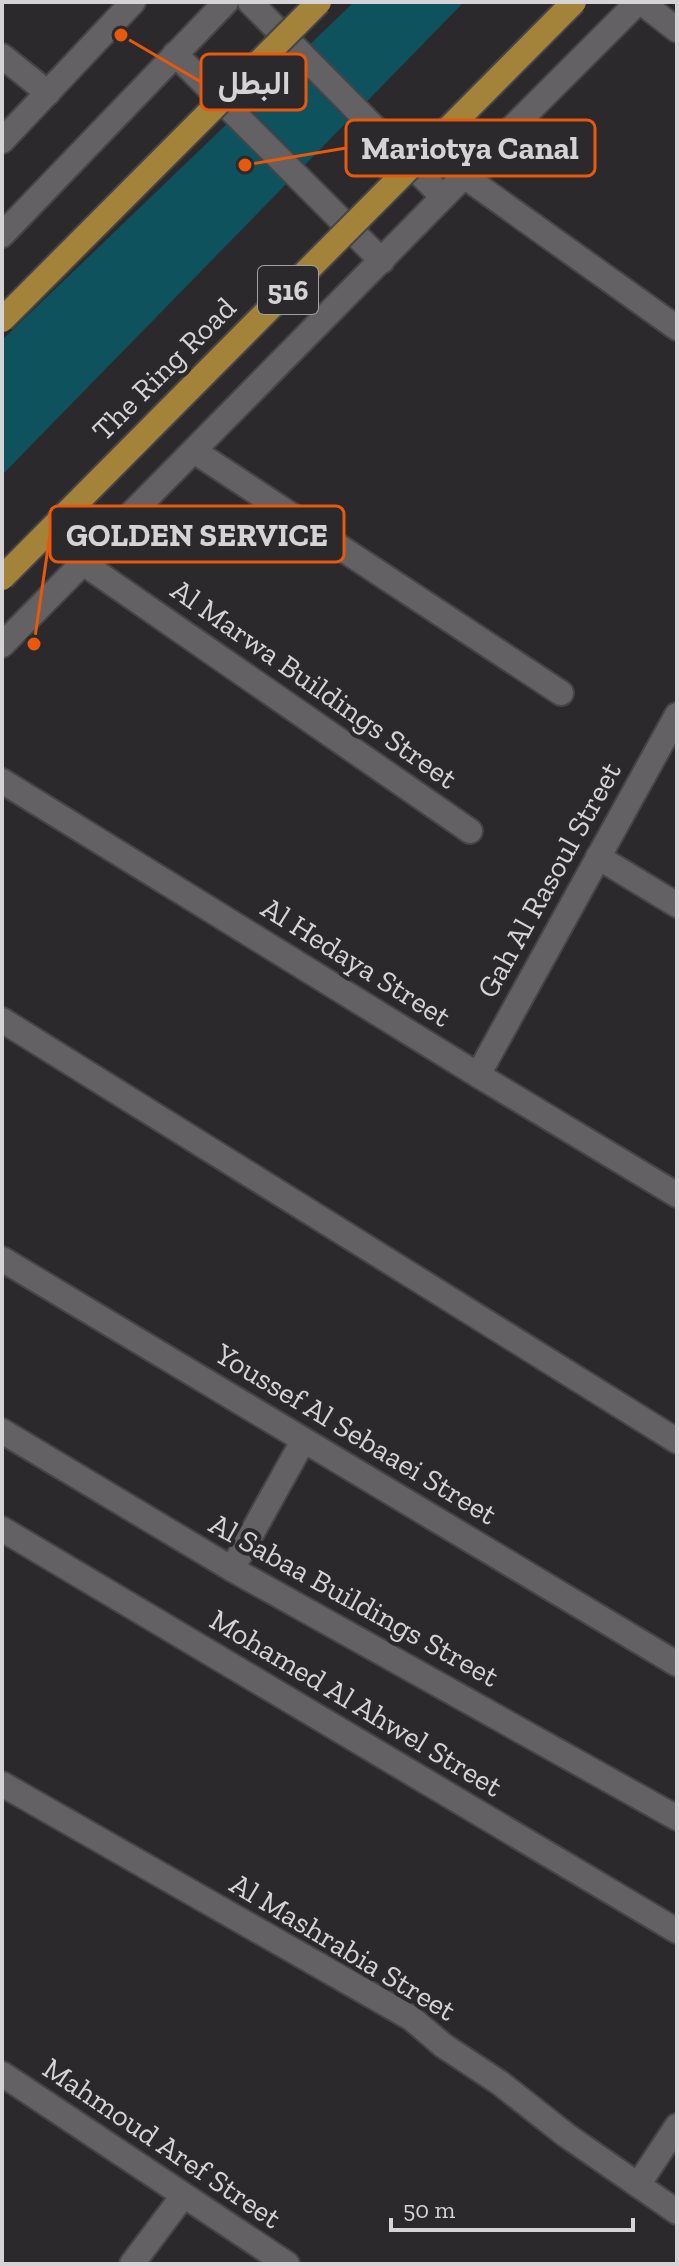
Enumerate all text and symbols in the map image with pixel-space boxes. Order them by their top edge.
callout: البطل [201,54,306,110]
text: البطل [218,64,290,102]
callout: Mariotya Canal [346,120,595,176]
text: Mariotya Canal [361,129,579,167]
road number: 516 [258,266,318,314]
street label: The Ring Road [85,289,244,448]
callout: GOLDEN SERVICE [50,506,344,562]
text: GOLDEN SERVICE [66,516,328,554]
street label: Al Marwa Buildings Street [164,572,464,796]
street label: Gah Al Rasoul Street [469,756,629,1004]
street label: Al Hedaya Street [255,889,457,1035]
street label: Youssef Al Sebaaei Street [208,1335,503,1532]
street label: Al Sabaa Buildings Street [203,1505,505,1695]
street label: Mohamed Al Ahwel Street [203,1601,509,1805]
street label: Al Mashrabia Street [224,1865,462,2029]
street label: Mahmoud Aref Street [36,2050,288,2236]
scale bar [391,2182,633,2232]
text: 50 m [403,2195,456,2224]

